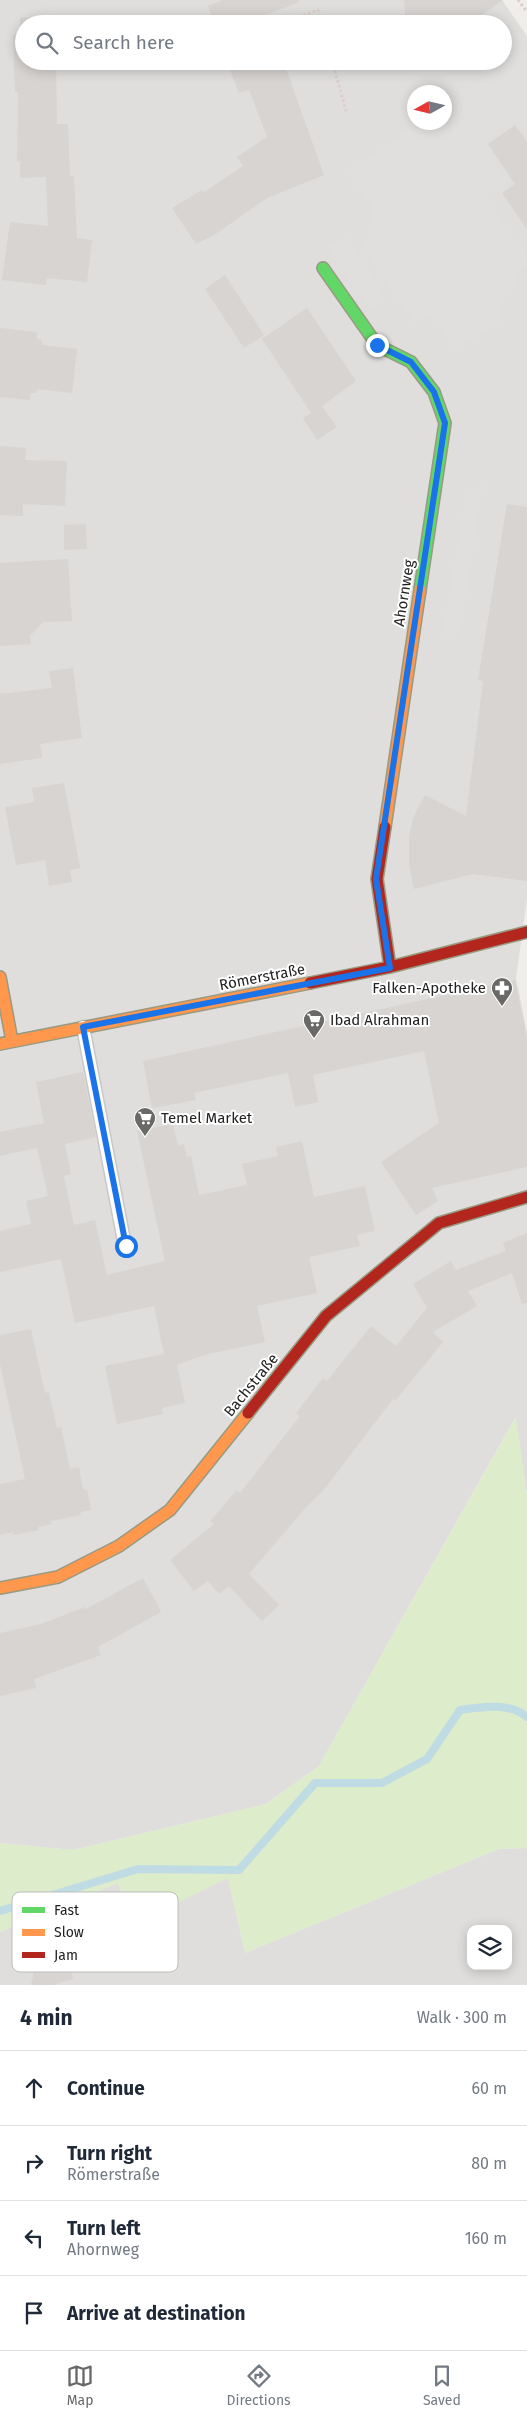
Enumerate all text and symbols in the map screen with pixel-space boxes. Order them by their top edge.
search box [15,15,512,70]
icon: search [33,29,61,57]
text: Search here [73,31,174,54]
north arrow [407,85,452,130]
route end [366,334,389,357]
street label: Ahornweg [390,558,418,628]
street label: Römerstraße [218,960,306,994]
pharmacy icon: Falken-Apotheke [490,976,514,1007]
place label: Falken-Apotheke [372,979,486,997]
supermarket icon: Ibad Alrahman [302,1008,326,1039]
place label: Ibad Alrahman [330,1011,429,1029]
supermarket icon: Temel Market [133,1106,157,1137]
place label: Temel Market [161,1109,253,1127]
route start [115,1235,138,1258]
street label: Bachstraße [220,1350,282,1420]
legend [12,1892,178,1972]
text: Fast [54,1902,80,1919]
text: Slow [54,1924,84,1941]
map controls [467,1925,512,1970]
button: layers [467,1925,512,1970]
text: Jam [54,1947,78,1964]
text: 4 min [20,2005,73,2031]
text: Walk · 300 m [417,2008,507,2027]
icon: ahead [20,2074,48,2102]
text: Continue [67,2077,145,2100]
text: 60 m [472,2079,507,2098]
text: Turn right [67,2142,152,2165]
icon: right [20,2149,48,2177]
text: 80 m [471,2154,507,2173]
text: Römerstraße [67,2165,160,2184]
text: Turn left [67,2217,141,2240]
icon: left [20,2224,48,2252]
text: 160 m [465,2229,507,2248]
text: Ahornweg [67,2240,139,2259]
icon: arrive [20,2299,48,2327]
text: Arrive at destination [67,2302,246,2325]
tab: Map [66,2362,94,2409]
tab: Directions [226,2362,291,2409]
tab: Saved [423,2362,461,2409]

